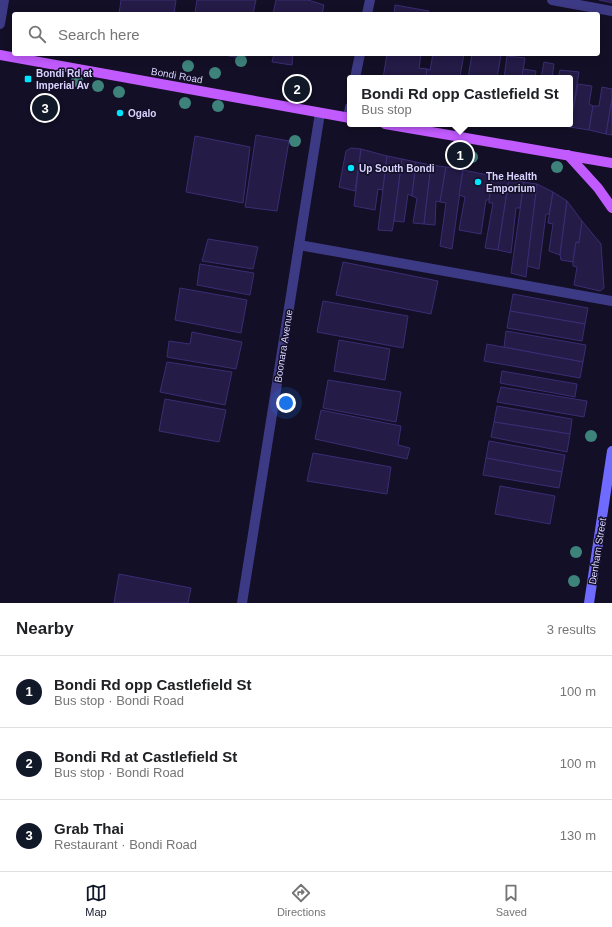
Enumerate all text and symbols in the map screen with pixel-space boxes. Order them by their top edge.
search box [12,12,600,56]
icon: search [26,23,48,45]
text: Search here [58,26,140,43]
street label: Bondi Road [150,66,204,85]
place label: Bondi Rd at Imperial Av [36,68,93,91]
marker: Bondi Rd at Imperial Av [23,74,33,84]
pin: 2 [284,74,310,104]
popup [347,75,573,127]
text: Bondi Rd opp Castlefield St [361,85,559,102]
pin: 3 [32,93,58,123]
text: Bus stop [361,102,412,117]
marker: Ogalo [115,108,125,118]
place label: Ogalo [128,108,156,119]
pin: 1 [447,140,473,170]
marker: Up South Bondi [346,163,356,173]
place label: Up South Bondi [359,163,435,174]
place label: The Health Emporium [486,171,537,194]
marker: The Health Emporium [473,177,483,187]
street label: Boonara Avenue [272,308,295,383]
your location [276,393,296,413]
street label: Denham Street [587,517,608,585]
text: Nearby [16,619,74,638]
text: 3 results [547,622,596,637]
text: Bondi Rd opp Castlefield St [54,676,252,693]
text: 1 [25,684,33,699]
text: 100 m [560,684,596,699]
text: Bus stop · Bondi Road [54,693,184,708]
text: Bondi Rd at Castlefield St [54,748,237,765]
text: 2 [25,756,33,771]
text: 100 m [560,756,596,771]
text: Bus stop · Bondi Road [54,765,184,780]
text: Grab Thai [54,820,124,837]
text: 3 [25,828,33,843]
text: 130 m [560,828,596,843]
text: Restaurant · Bondi Road [54,837,197,852]
tab: Map [85,882,107,918]
tab: Directions [277,882,326,918]
tab: Saved [496,882,527,918]

